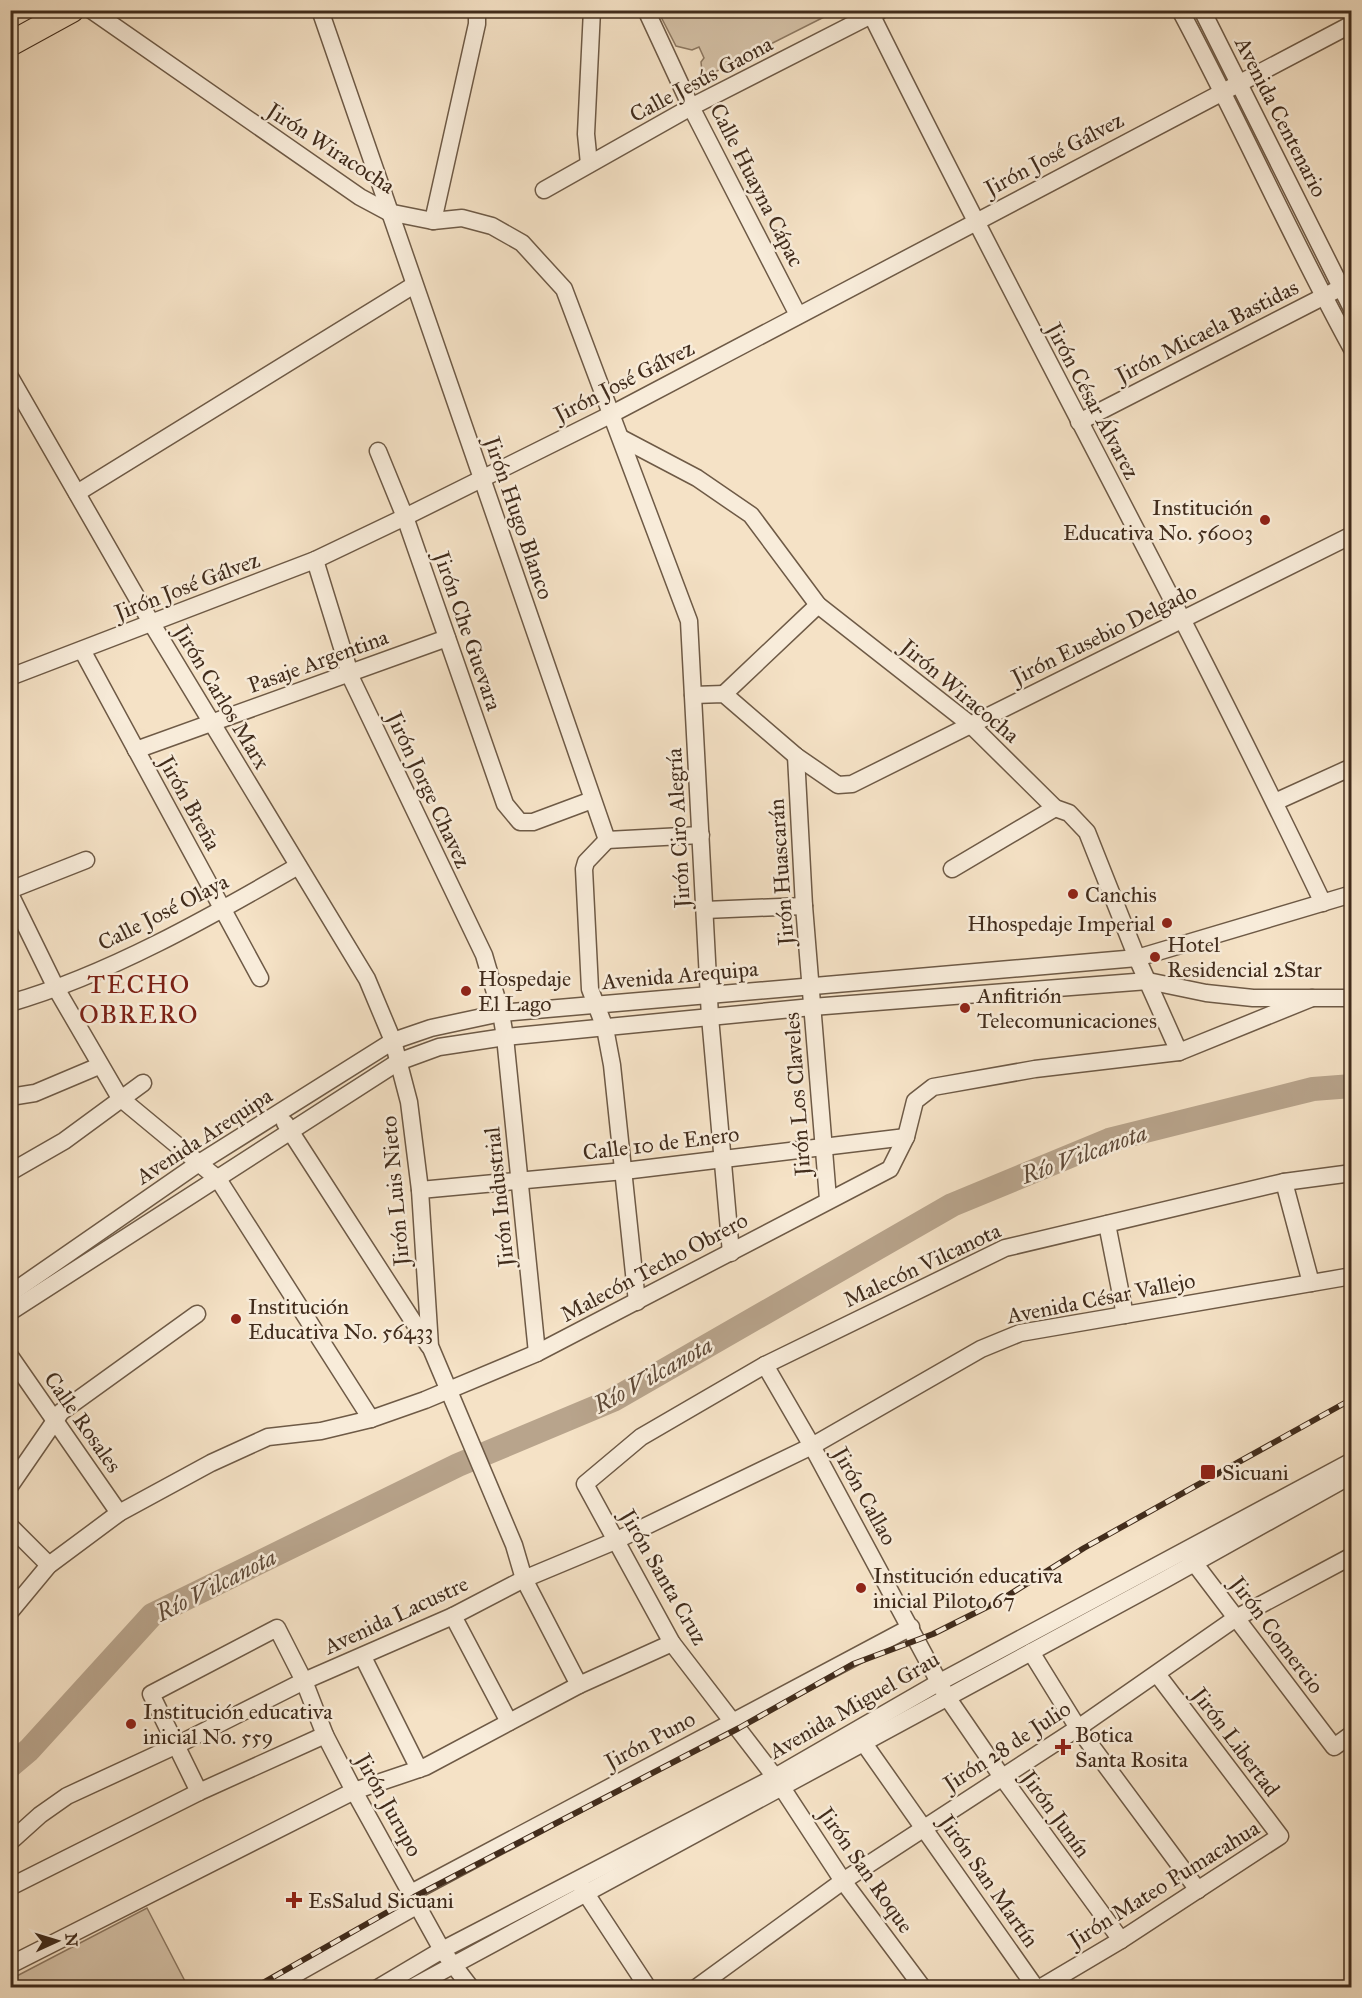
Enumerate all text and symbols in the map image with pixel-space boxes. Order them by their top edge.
street label: Calle Jesús Gaona [625,30,778,128]
street label: Avenida Centenario [1229,32,1333,201]
street label: Jirón Wiracocha [260,96,400,200]
street label: Calle Huayna Cápac [704,99,810,271]
street label: Jirón José Gálvez [978,106,1128,203]
street label: Jirón Micaela Bastidas [1109,273,1303,390]
street label: Jirón César Álvarez [1039,316,1146,484]
street label: Jirón José Gálvez [548,334,698,429]
street label: Jirón Hugo Blanco [478,431,559,603]
place label: Institución Educativa No. 56003 [1063,494,1253,546]
marker: Institución Educativa No. 56003 [1258,513,1272,527]
street label: Jirón José Gálvez [109,546,263,627]
street label: Jirón Che Guevara [428,546,508,715]
street label: Jirón Eusebio Delgado [1005,577,1201,691]
street label: Jirón Carlos Marx [167,618,276,774]
street label: Pasaje Argentina [244,623,393,699]
street label: Jirón Wiracocha [894,632,1025,749]
street label: Jirón Jorge Chavez [380,706,477,872]
street label: Jirón Ciro Alegría [660,747,696,911]
street label: Jirón Breña [152,749,227,856]
street label: Jirón Huascarán [762,798,800,948]
street label: Calle José Olaya [93,867,233,956]
place label: Canchis [1085,881,1157,908]
marker: Canchis [1066,887,1080,901]
place label: Hhospedaje Imperial [967,910,1155,937]
marker: Hhospedaje Imperial [1160,916,1174,930]
place label: Hotel Residencial 2Star [1167,931,1323,983]
marker: Hotel Residencial 2Star [1148,950,1162,964]
street label: Avenida Arequipa [600,955,760,995]
place label: Hospedaje El Lago [478,965,571,1017]
district label: TECHO OBRERO [79,968,199,1030]
place label: Anfitrión Telecomunicaciones [976,982,1157,1034]
marker: Hospedaje El Lago [459,984,473,998]
marker: Anfitrión Telecomunicaciones [958,1001,972,1015]
street label: Jirón Los Claveles [778,1011,816,1179]
street label: Avenida Arequipa [130,1082,278,1191]
street label: Jirón Luis Nieto [375,1115,415,1269]
water label: Río Vilcanota [1016,1117,1151,1191]
street label: Calle 10 de Enero [581,1120,741,1166]
street label: Jirón Industrial [478,1126,520,1270]
street label: Malecón Techo Obrero [556,1206,752,1328]
street label: Malecón Vilcanota [839,1216,1005,1313]
street label: Avenida César Vallejo [1004,1266,1197,1330]
place label: Institución Educativa No. 56433 [248,1293,433,1345]
marker: Institución Educativa No. 56433 [229,1312,243,1326]
water label: Río Vilcanota [587,1330,718,1421]
street label: Calle Rosales [38,1366,128,1478]
street label: Jirón Callao [826,1441,903,1550]
place label: Sicuani [1222,1459,1289,1486]
marker: Sicuani [1199,1463,1217,1481]
street label: Jirón Santa Cruz [613,1503,714,1649]
water label: Río Vilcanota [150,1542,281,1629]
place label: Institución educativa inicial Piloto 67 [873,1562,1063,1614]
street label: Avenida Lacustre [319,1570,472,1661]
street label: Jirón Comercio [1223,1570,1330,1699]
marker: Institución educativa inicial Piloto 67 [854,1581,868,1595]
street label: Avenida Miguel Grau [763,1645,944,1765]
street label: Jirón Libertad [1185,1681,1286,1802]
street label: Jirón 28 de Julio [937,1695,1076,1798]
place label: Institución educativa inicial No. 559 [143,1698,333,1750]
street label: Jirón Puno [598,1705,700,1776]
marker: Institución educativa inicial No. 559 [124,1717,138,1731]
place label: Botica Santa Rosita [1075,1721,1189,1773]
marker: Botica Santa Rosita [1056,1740,1070,1754]
street label: Jirón Jurupo [349,1747,428,1861]
street label: Jirón Junín [1014,1764,1097,1863]
street label: Jirón San Roque [811,1800,919,1938]
street label: Jirón San Martín [932,1808,1045,1953]
street label: Jirón Mateo Pumacahua [1062,1814,1265,1955]
place label: EsSalud Sicuani [308,1887,454,1914]
marker: EsSalud Sicuani [285,1891,303,1909]
north arrow [27,1911,87,1971]
text: N [62,1933,81,1948]

